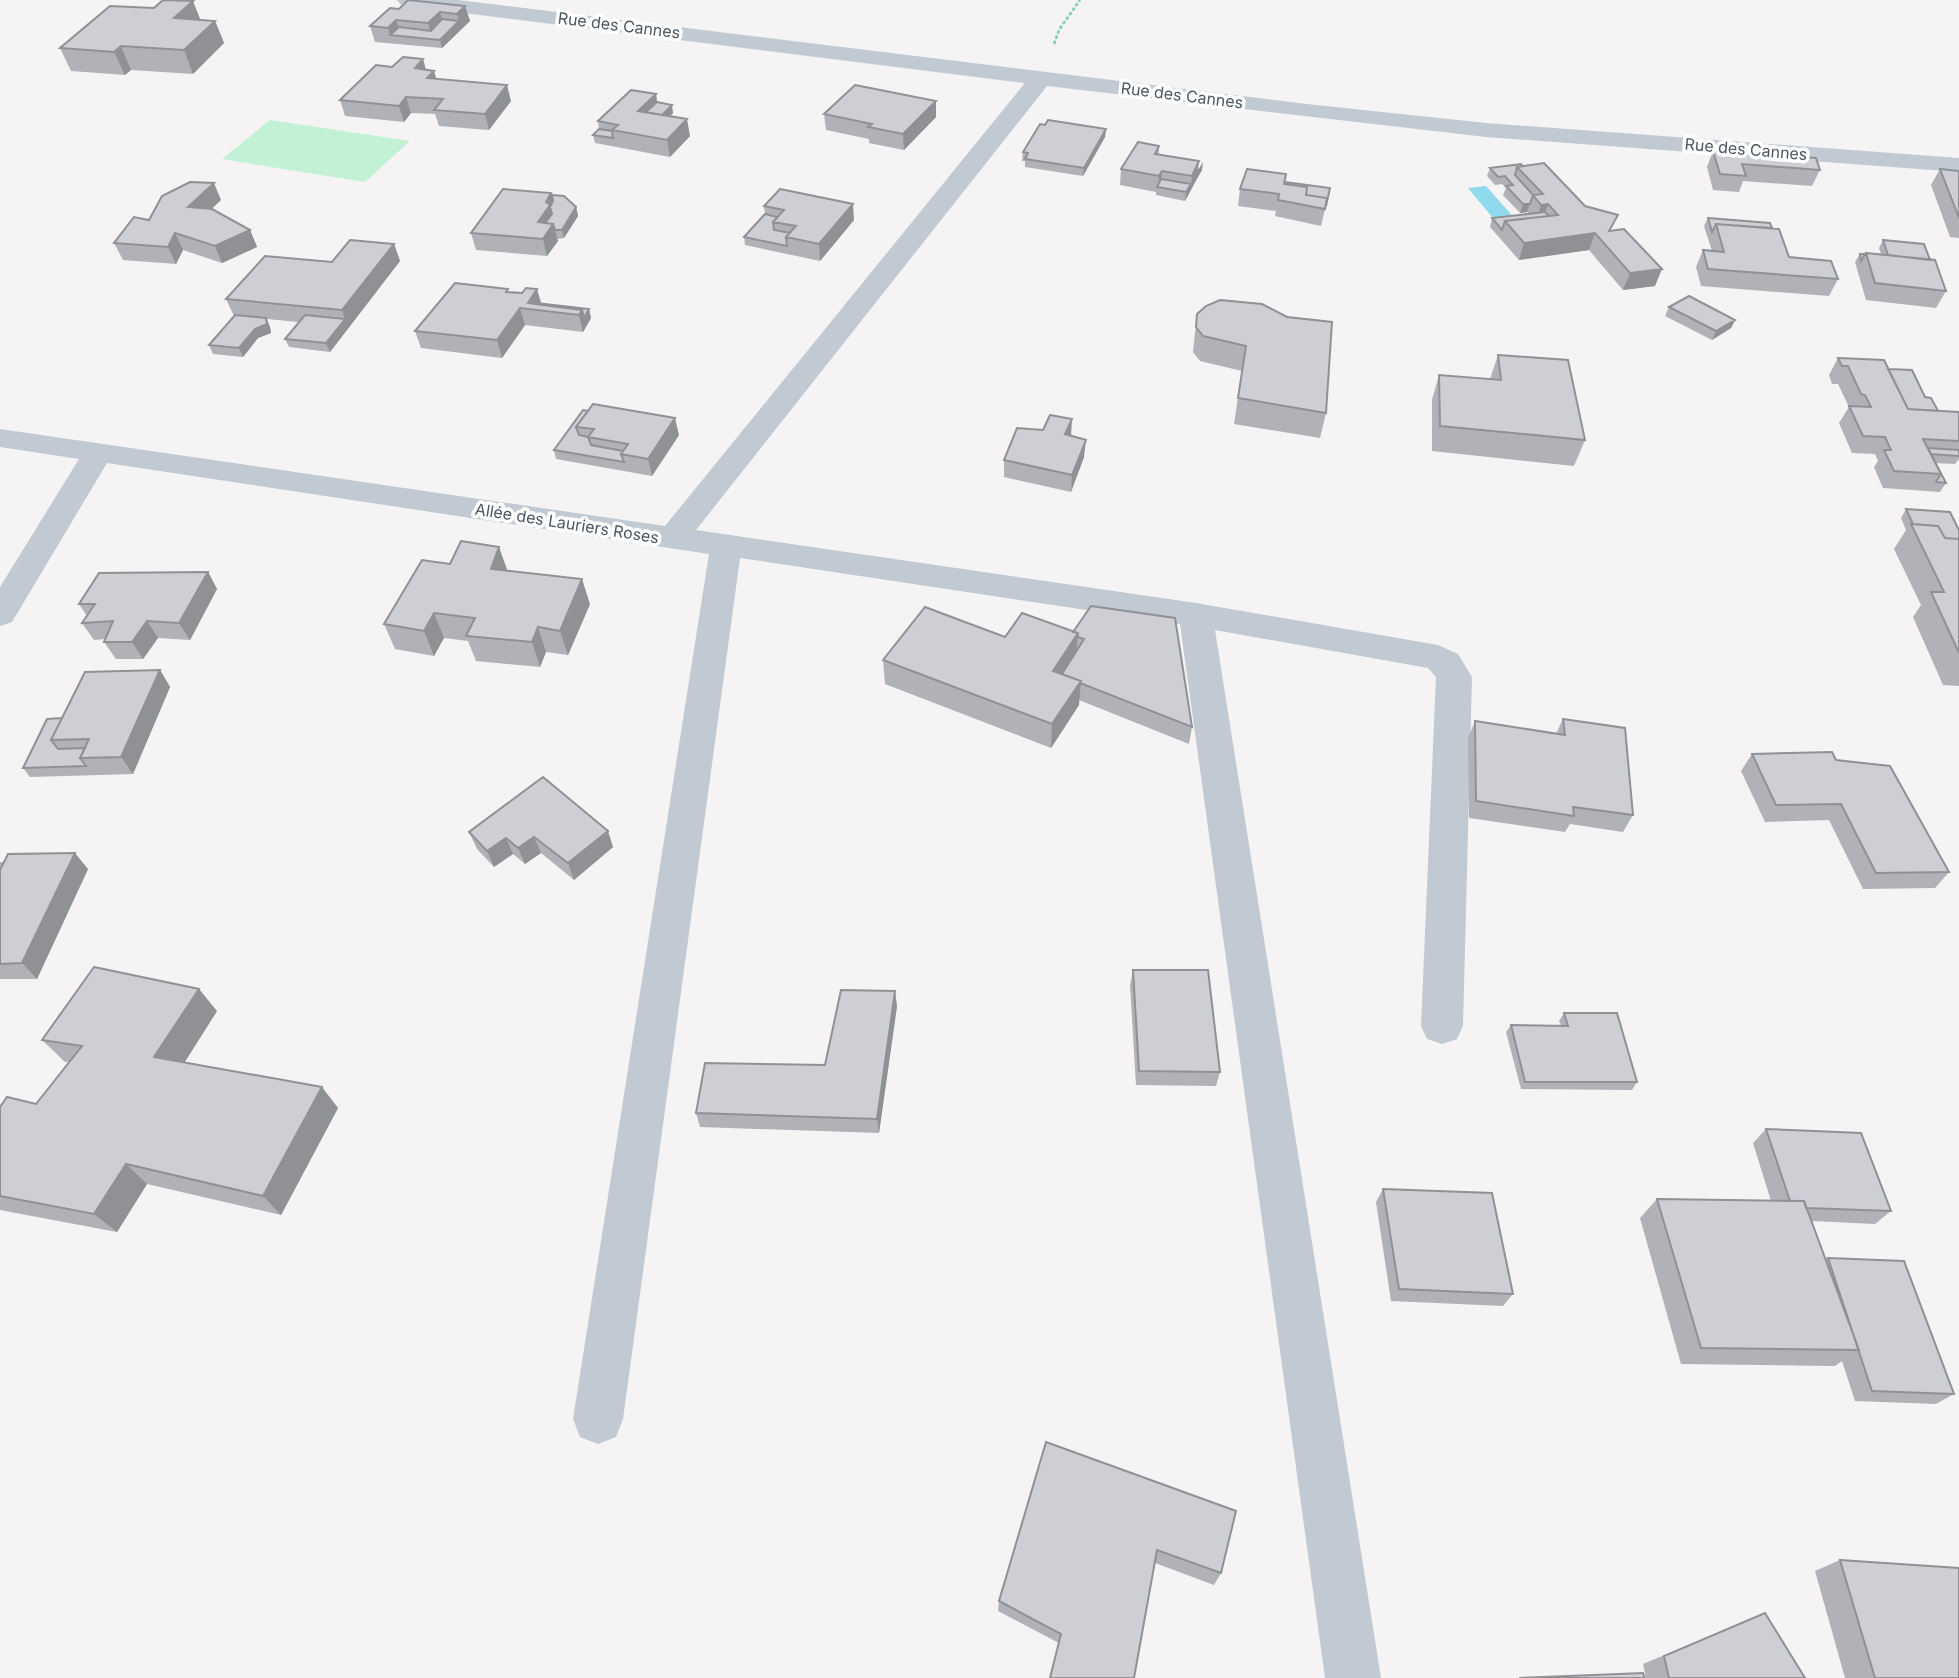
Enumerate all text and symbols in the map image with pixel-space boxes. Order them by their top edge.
street label: Rue des Cannes [557,8,681,42]
street label: Rue des Cannes [1120,78,1244,112]
street label: Rue des Cannes [1684,134,1808,164]
street label: Allée des Lauriers Roses [474,499,660,547]

